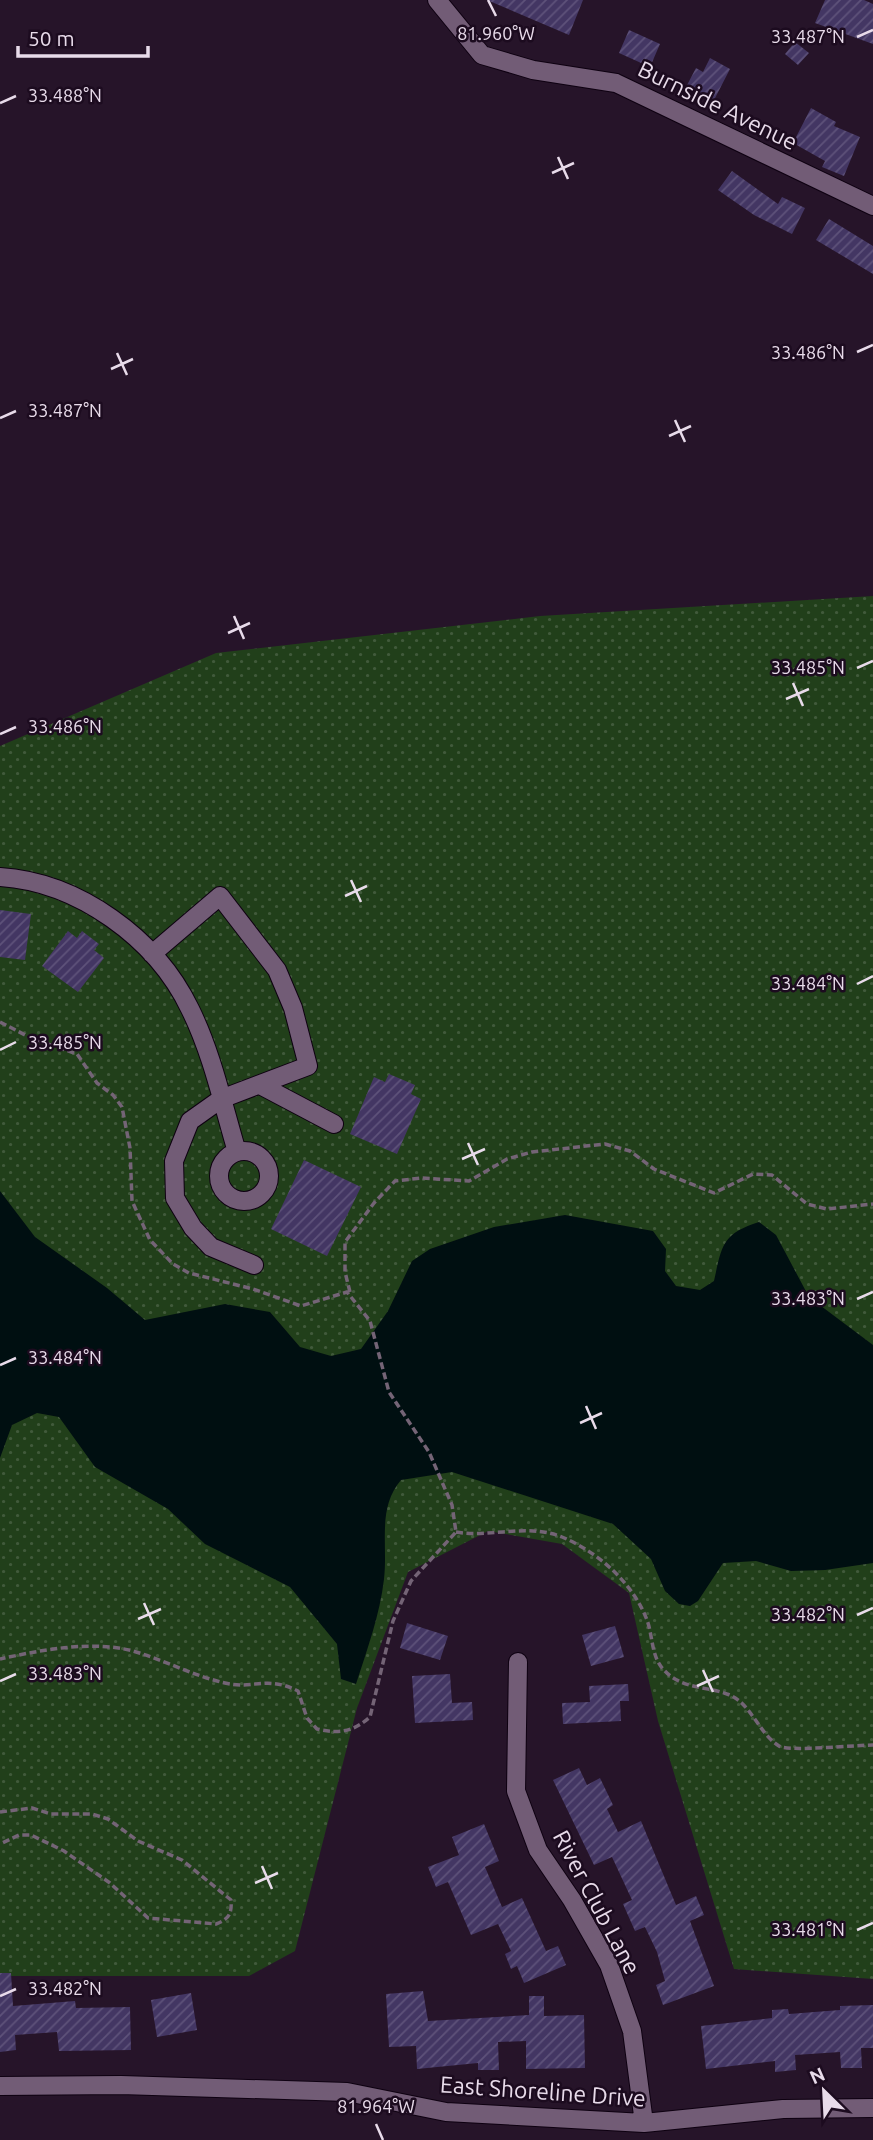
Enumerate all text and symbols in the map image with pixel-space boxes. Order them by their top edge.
scale bar [18,14,147,58]
text: 81.960°W [457,23,535,43]
text: 50 m [28,26,75,50]
text: 33.487°N [771,26,845,46]
street label: Burnside Avenue [634,56,802,154]
text: 33.488°N [28,85,102,105]
text: 33.486°N [771,342,845,362]
text: 33.487°N [28,400,102,420]
text: 33.485°N [771,657,845,677]
text: 33.486°N [28,716,102,736]
text: 33.484°N [771,973,845,993]
text: 33.485°N [28,1032,102,1052]
text: 33.483°N [771,1288,845,1308]
text: 33.484°N [28,1347,102,1367]
text: 33.482°N [771,1604,845,1624]
text: 33.483°N [28,1663,102,1683]
street label: River Club Lane [549,1826,645,1978]
text: 33.481°N [771,1919,845,1939]
text: 33.482°N [28,1978,102,1998]
north arrow [789,2056,859,2126]
text: N [806,2063,828,2088]
street label: East Shoreline Drive [439,2071,647,2111]
text: 81.964°W [337,2096,415,2116]

